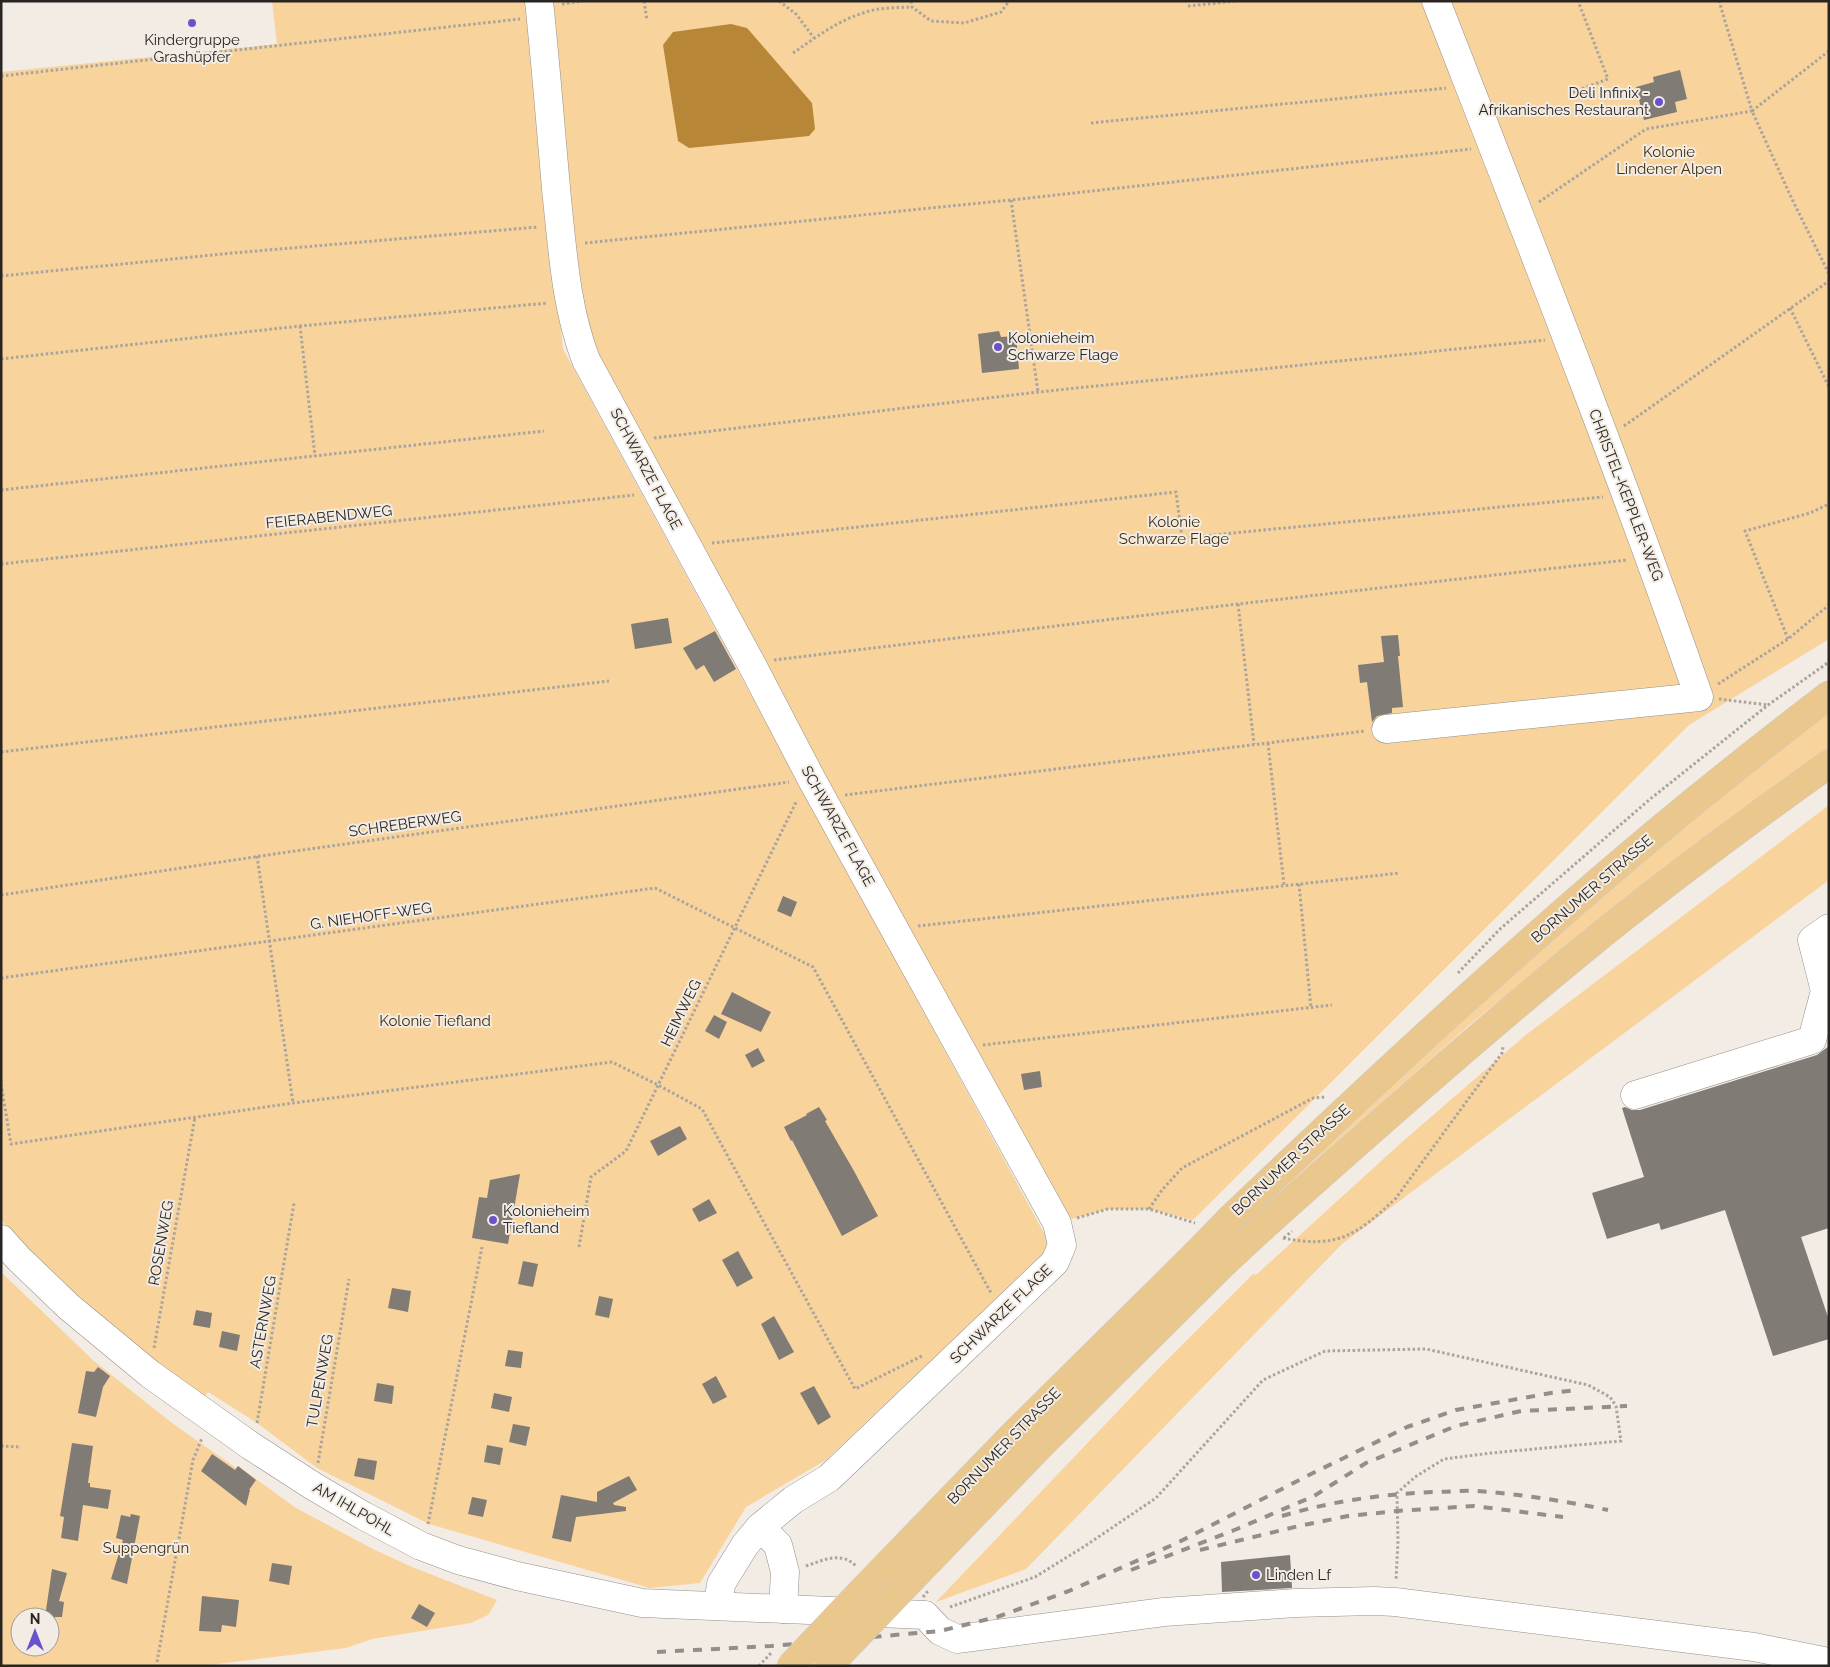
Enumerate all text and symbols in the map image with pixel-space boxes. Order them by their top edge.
marker: Kindergruppe Grashüpfer [186,17,198,29]
place label: Kindergruppe Grashüpfer [144,31,240,66]
place label: Deli Infinix - Afrikanisches Restaurant [1479,84,1649,119]
marker: Deli Infinix - Afrikanisches Restaurant [1653,96,1665,108]
park label: Kolonie Lindener Alpen [1616,143,1722,178]
place label: Kolonieheim Schwarze Flage [1008,329,1119,364]
marker: Kolonieheim Schwarze Flage [992,341,1004,353]
street label: SCHWARZE FLAGE [606,405,686,533]
street label: CHRISTEL-KEPPLER-WEG [1585,407,1667,583]
street label: FEIERABENDWEG [265,501,393,533]
park label: Kolonie Schwarze Flage [1119,513,1229,548]
street label: SCHWARZE FLAGE [797,763,879,889]
street label: SCHREBERWEG [348,807,462,841]
street label: BORNUMER STRASSE [1528,831,1656,947]
street label: G. NIEHOFF-WEG [309,899,433,933]
street label: HEIMWEG [657,977,705,1049]
park label: Kolonie Tiefland [379,1012,491,1030]
street label: BORNUMER STRASSE [1228,1100,1354,1220]
street label: ROSENWEG [145,1199,177,1287]
place label: Kolonieheim Tiefland [503,1202,590,1237]
marker: Kolonieheim Tiefland [487,1214,499,1226]
street label: SCHWARZE FLAGE [946,1261,1056,1367]
street label: ASTERNWEG [246,1274,280,1370]
street label: TULPENWEG [303,1333,337,1429]
street label: BORNUMER STRASSE [944,1384,1064,1508]
street label: AM IHLPOHL [310,1478,398,1540]
park label: Suppengrün [103,1539,189,1557]
place label: Linden Lf [1266,1566,1332,1584]
marker: Linden Lf [1250,1569,1262,1581]
north arrow [10,1607,60,1657]
text: N [30,1611,40,1627]

